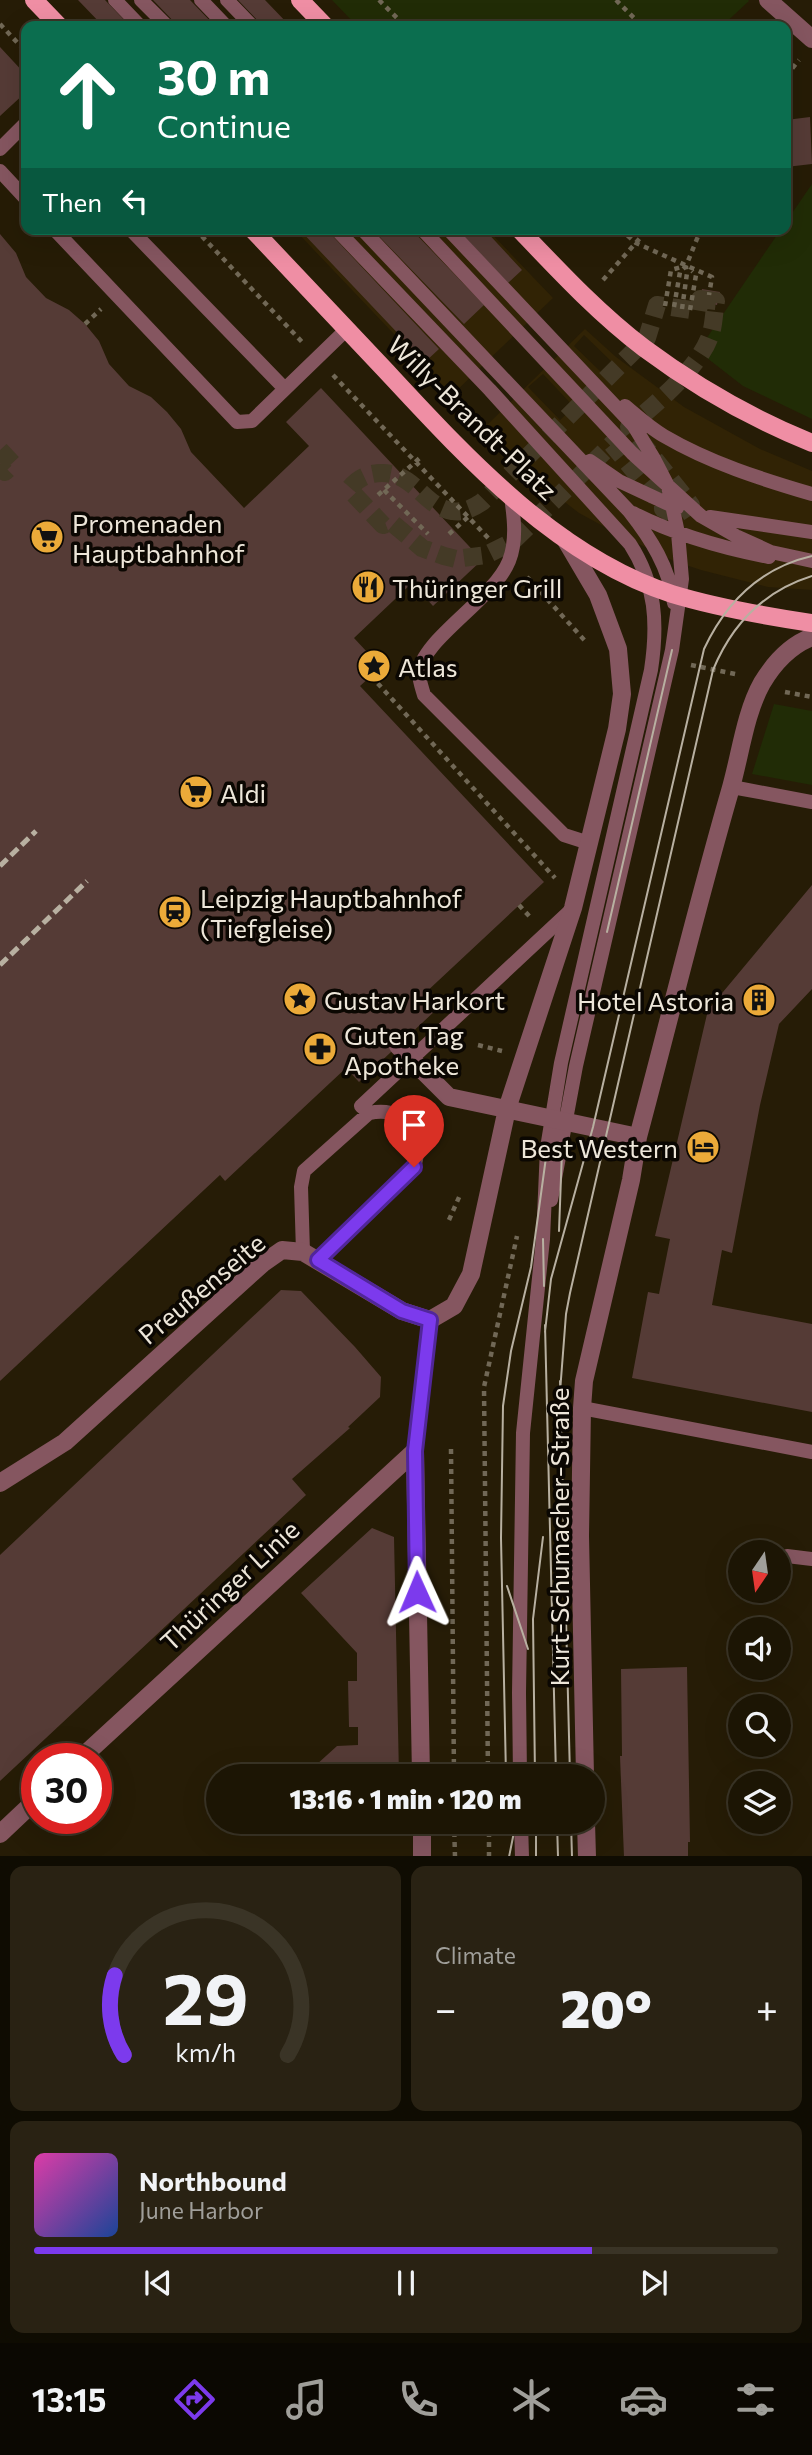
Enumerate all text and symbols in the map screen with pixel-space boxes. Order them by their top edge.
text: 30 m [157,45,270,105]
icon: ahead [42,49,133,140]
text: Continue [157,105,291,145]
icon: left [116,182,154,220]
text: Then [42,186,102,217]
street label: Willy-Brandt-Platz [382,328,564,506]
place label: Promenaden Hauptbahnhof [72,507,245,568]
supermarket icon: Promenaden Hauptbahnhof [28,518,66,556]
restaurant icon: Thüringer Grill [349,568,387,606]
place label: Thüringer Grill [392,572,562,603]
place icon: Atlas [355,647,393,685]
place label: Atlas [398,651,458,682]
supermarket icon: Aldi [177,773,215,811]
place label: Aldi [220,777,266,808]
place label: Leipzig Hauptbahnhof (Tiefgleise) [200,882,463,943]
station icon: Leipzig Hauptbahnhof (Tiefgleise) [156,893,194,931]
place icon: Gustav Harkort [281,980,319,1018]
building icon: Hotel Astoria [740,981,778,1019]
place label: Gustav Harkort [324,984,505,1015]
place label: Hotel Astoria [577,985,734,1016]
place label: Guten Tag Apotheke [344,1019,464,1080]
pharmacy icon: Guten Tag Apotheke [301,1030,339,1068]
pin [384,1095,444,1167]
icon: arrive [395,1106,433,1144]
hotel icon: Best Western [684,1128,722,1166]
place label: Best Western [520,1132,678,1163]
street label: Preußenseite [132,1226,270,1350]
street label: Kurt-Schumacher-Straße [543,1387,574,1687]
street label: Thüringer Linie [153,1513,305,1657]
north arrow [728,1540,791,1603]
map controls [728,1540,791,1834]
position arrow [380,1555,454,1629]
button: sound [728,1617,791,1680]
button: search [728,1694,791,1757]
speed limit sign: 30 [21,1743,112,1834]
button: layers [728,1771,791,1834]
text: 13:16 · 1 min · 120 m [290,1783,521,1814]
text: Climate [435,1941,516,1969]
text: 29 [163,1951,248,2040]
text: 20° [560,1975,652,2039]
text: − [435,1984,457,2031]
text: + [756,1984,778,2031]
text: km/h [175,2036,236,2066]
text: Northbound [139,2165,287,2196]
text: June Harbor [139,2196,263,2224]
icon: previous [139,2264,177,2302]
icon: pause [387,2264,425,2302]
icon: next [635,2264,673,2302]
icon: directions [170,2375,219,2424]
icon: music [282,2375,331,2424]
icon: phone [394,2375,443,2424]
icon: climate [507,2375,556,2424]
icon: car [619,2375,668,2424]
icon: filters [731,2375,780,2424]
text: 13:15 [32,2379,106,2419]

